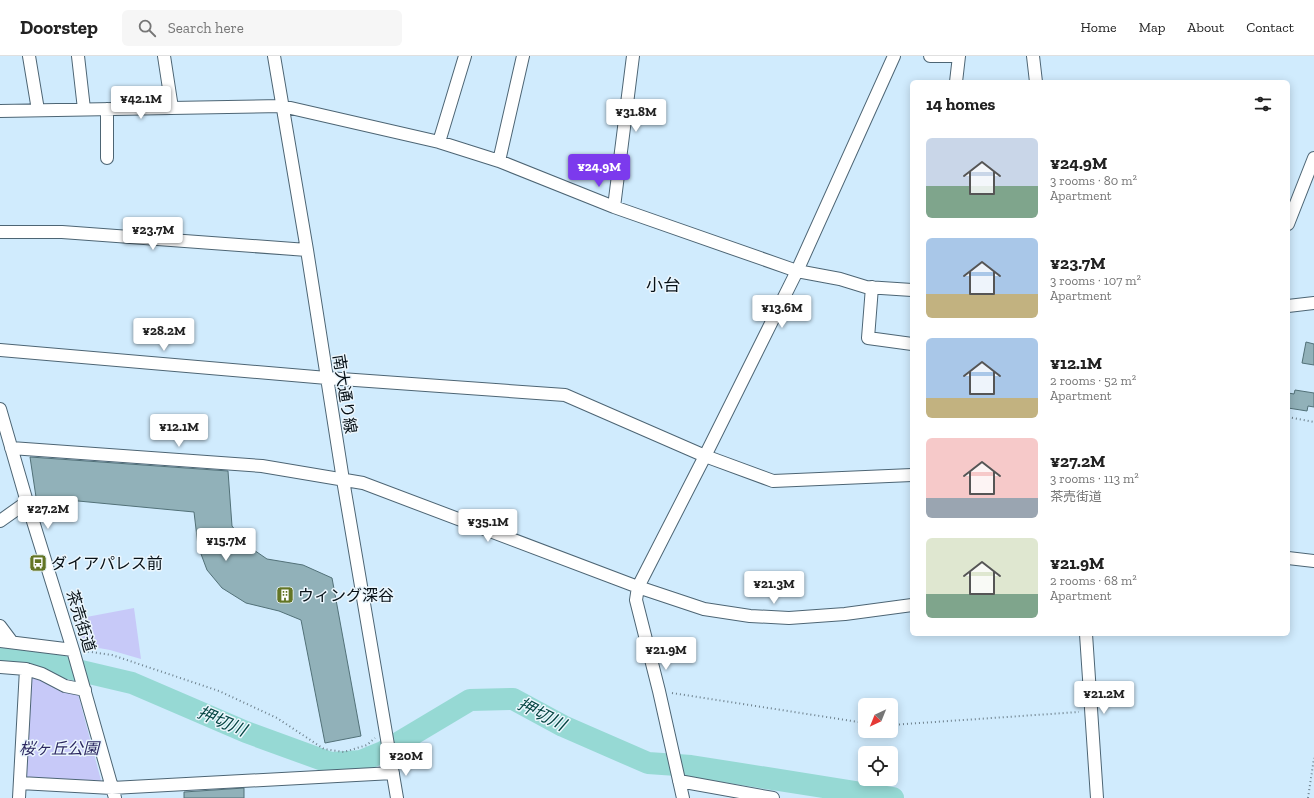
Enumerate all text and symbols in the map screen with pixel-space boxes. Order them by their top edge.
search box [122,10,402,46]
text: Doorstep [20,16,98,39]
icon: search [136,17,158,39]
text: Search here [168,19,244,37]
text: Home [1081,19,1117,36]
text: Map [1139,19,1165,36]
text: About [1187,19,1224,36]
text: Contact [1246,19,1294,36]
pin: ¥42.1M [108,86,174,120]
text: ¥42.1M [120,91,162,106]
icon: filters [1252,93,1274,115]
text: 14 homes [926,94,995,114]
pin: ¥31.8M [603,99,669,133]
text: ¥31.8M [615,104,657,119]
text: ¥24.9M [1050,153,1107,173]
pin: ¥24.9M [566,154,632,188]
icon: home [958,154,1006,202]
text: ¥24.9M [577,159,621,174]
text: 3 rooms · 80 m² [1050,173,1137,188]
text: Apartment [1050,188,1112,203]
pin: ¥23.7M [120,217,186,251]
text: ¥23.7M [132,222,174,237]
text: ¥23.7M [1050,253,1105,273]
icon: home [958,254,1006,302]
text: 3 rooms · 107 m² [1050,273,1141,288]
district label: 小台 [646,275,680,295]
text: Apartment [1050,288,1112,303]
pin: ¥13.6M [749,295,815,329]
text: ¥13.6M [761,300,803,315]
pin: ¥28.2M [131,318,197,352]
text: ¥28.2M [142,323,186,338]
street label: 南大通り線 [329,353,361,435]
text: ¥12.1M [1050,353,1102,373]
icon: home [958,354,1006,402]
text: 2 rooms · 52 m² [1050,373,1136,388]
text: Apartment [1050,388,1112,403]
pin: ¥12.1M [146,414,212,448]
text: ¥12.1M [159,419,199,434]
text: ¥27.2M [1050,451,1105,471]
icon: home [958,454,1006,502]
text: 3 rooms · 113 m² [1050,471,1139,486]
text: 茶売街道 [1050,489,1102,504]
pin: ¥27.2M [15,496,81,530]
text: ¥27.2M [27,501,69,516]
pin: ¥35.1M [455,509,521,543]
text: ¥35.1M [467,514,509,529]
pin: ¥15.7M [193,528,259,562]
text: ¥15.7M [206,533,246,548]
bus stop icon: ダイアパレス前 [28,553,48,573]
text: ¥21.9M [1050,553,1104,573]
place label: ダイアパレス前 [51,554,163,573]
icon: home [958,554,1006,602]
pin: ¥21.3M [741,571,807,605]
text: 2 rooms · 68 m² [1050,573,1137,588]
text: ¥21.3M [753,576,795,591]
building icon: ウィング深谷 [275,585,295,605]
place label: ウィング深谷 [298,586,394,605]
street label: 茶売街道 [63,588,99,654]
text: Apartment [1050,588,1112,603]
pin: ¥21.9M [633,637,699,671]
text: ¥21.9M [645,642,687,657]
pin: ¥21.2M [1071,681,1137,715]
text: ¥21.2M [1083,686,1125,701]
water label: 押切川 [515,694,571,735]
north arrow [858,698,898,738]
map controls [858,698,898,786]
water label: 押切川 [195,702,251,741]
park label: 桜ヶ丘公園 [19,739,101,758]
pin: ¥20M [382,743,430,777]
button: locate [858,746,898,786]
text: ¥20M [389,748,423,763]

